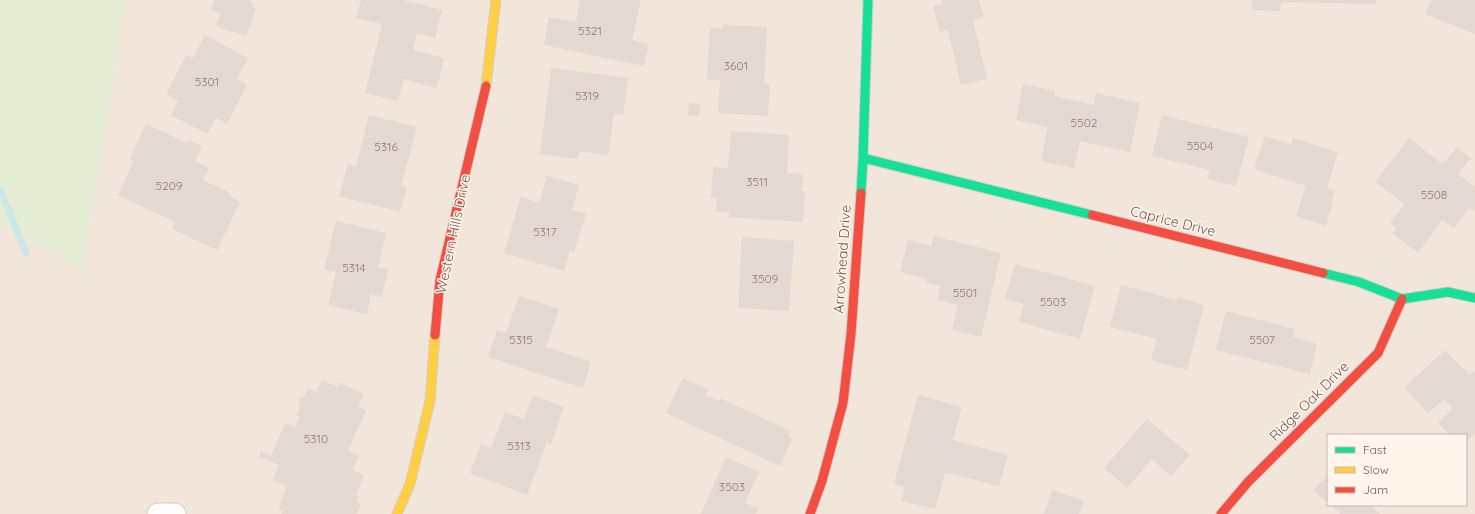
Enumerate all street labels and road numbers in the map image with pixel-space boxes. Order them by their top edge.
street label: Western Hills Drive [432,173,474,295]
street label: Caprice Drive [1129,202,1218,240]
street label: Arrowhead Drive [829,204,855,314]
street label: Ridge Oak Drive [1265,357,1353,445]

